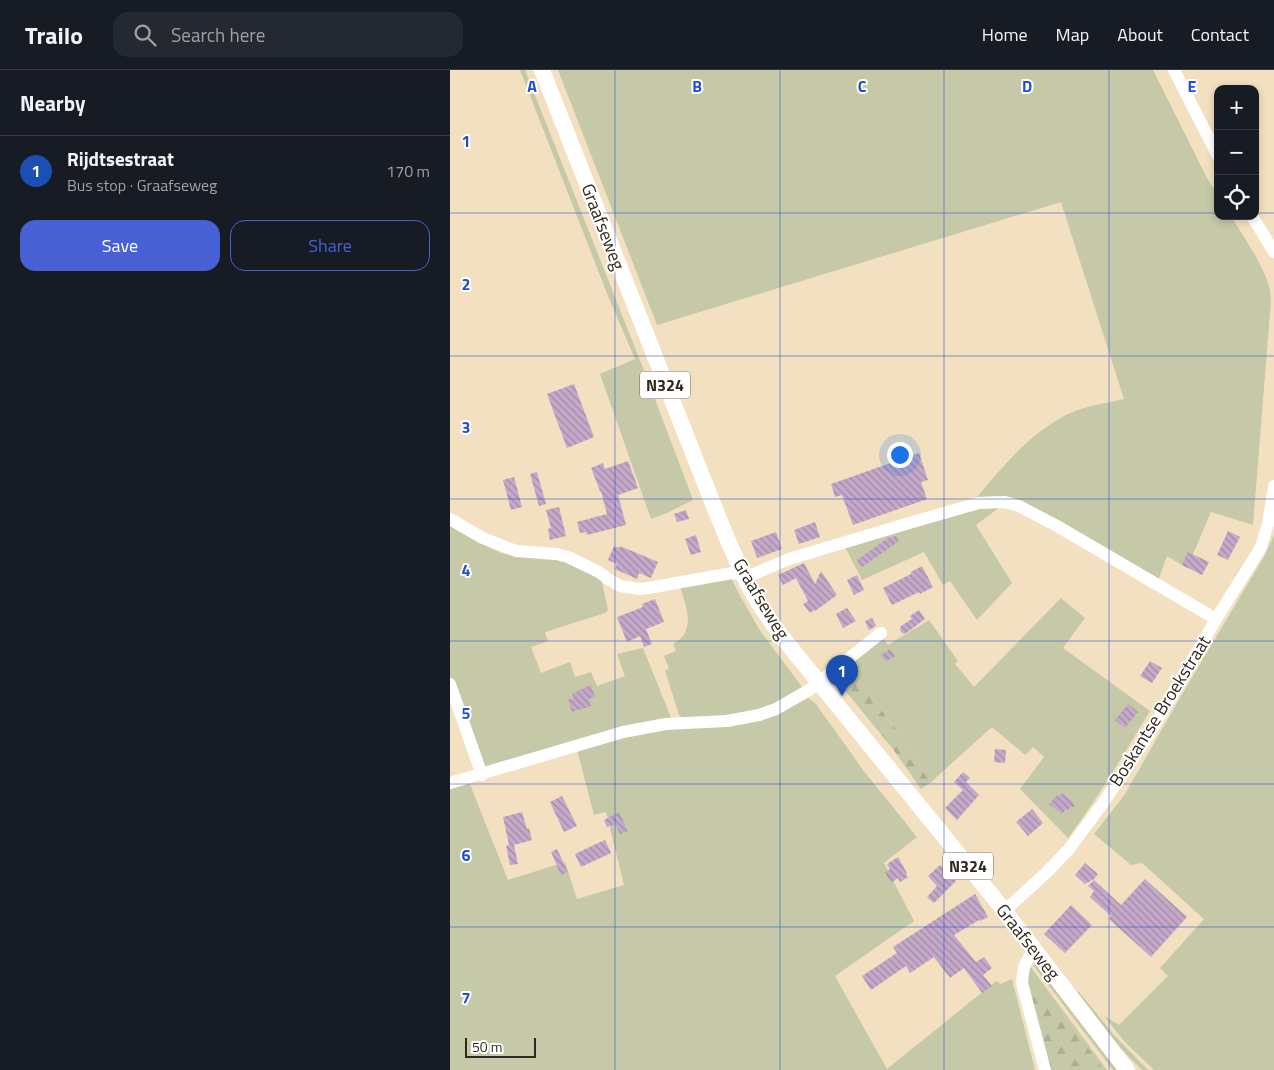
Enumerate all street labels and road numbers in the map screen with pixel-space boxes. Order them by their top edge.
street label: Graafseweg [575,180,632,274]
road number: N324 [640,372,690,398]
street label: Graafseweg [727,553,796,645]
street label: Boskantse Broekstraat [1102,629,1217,791]
road number: N324 [943,852,993,879]
street label: Graafseweg [990,898,1067,986]

